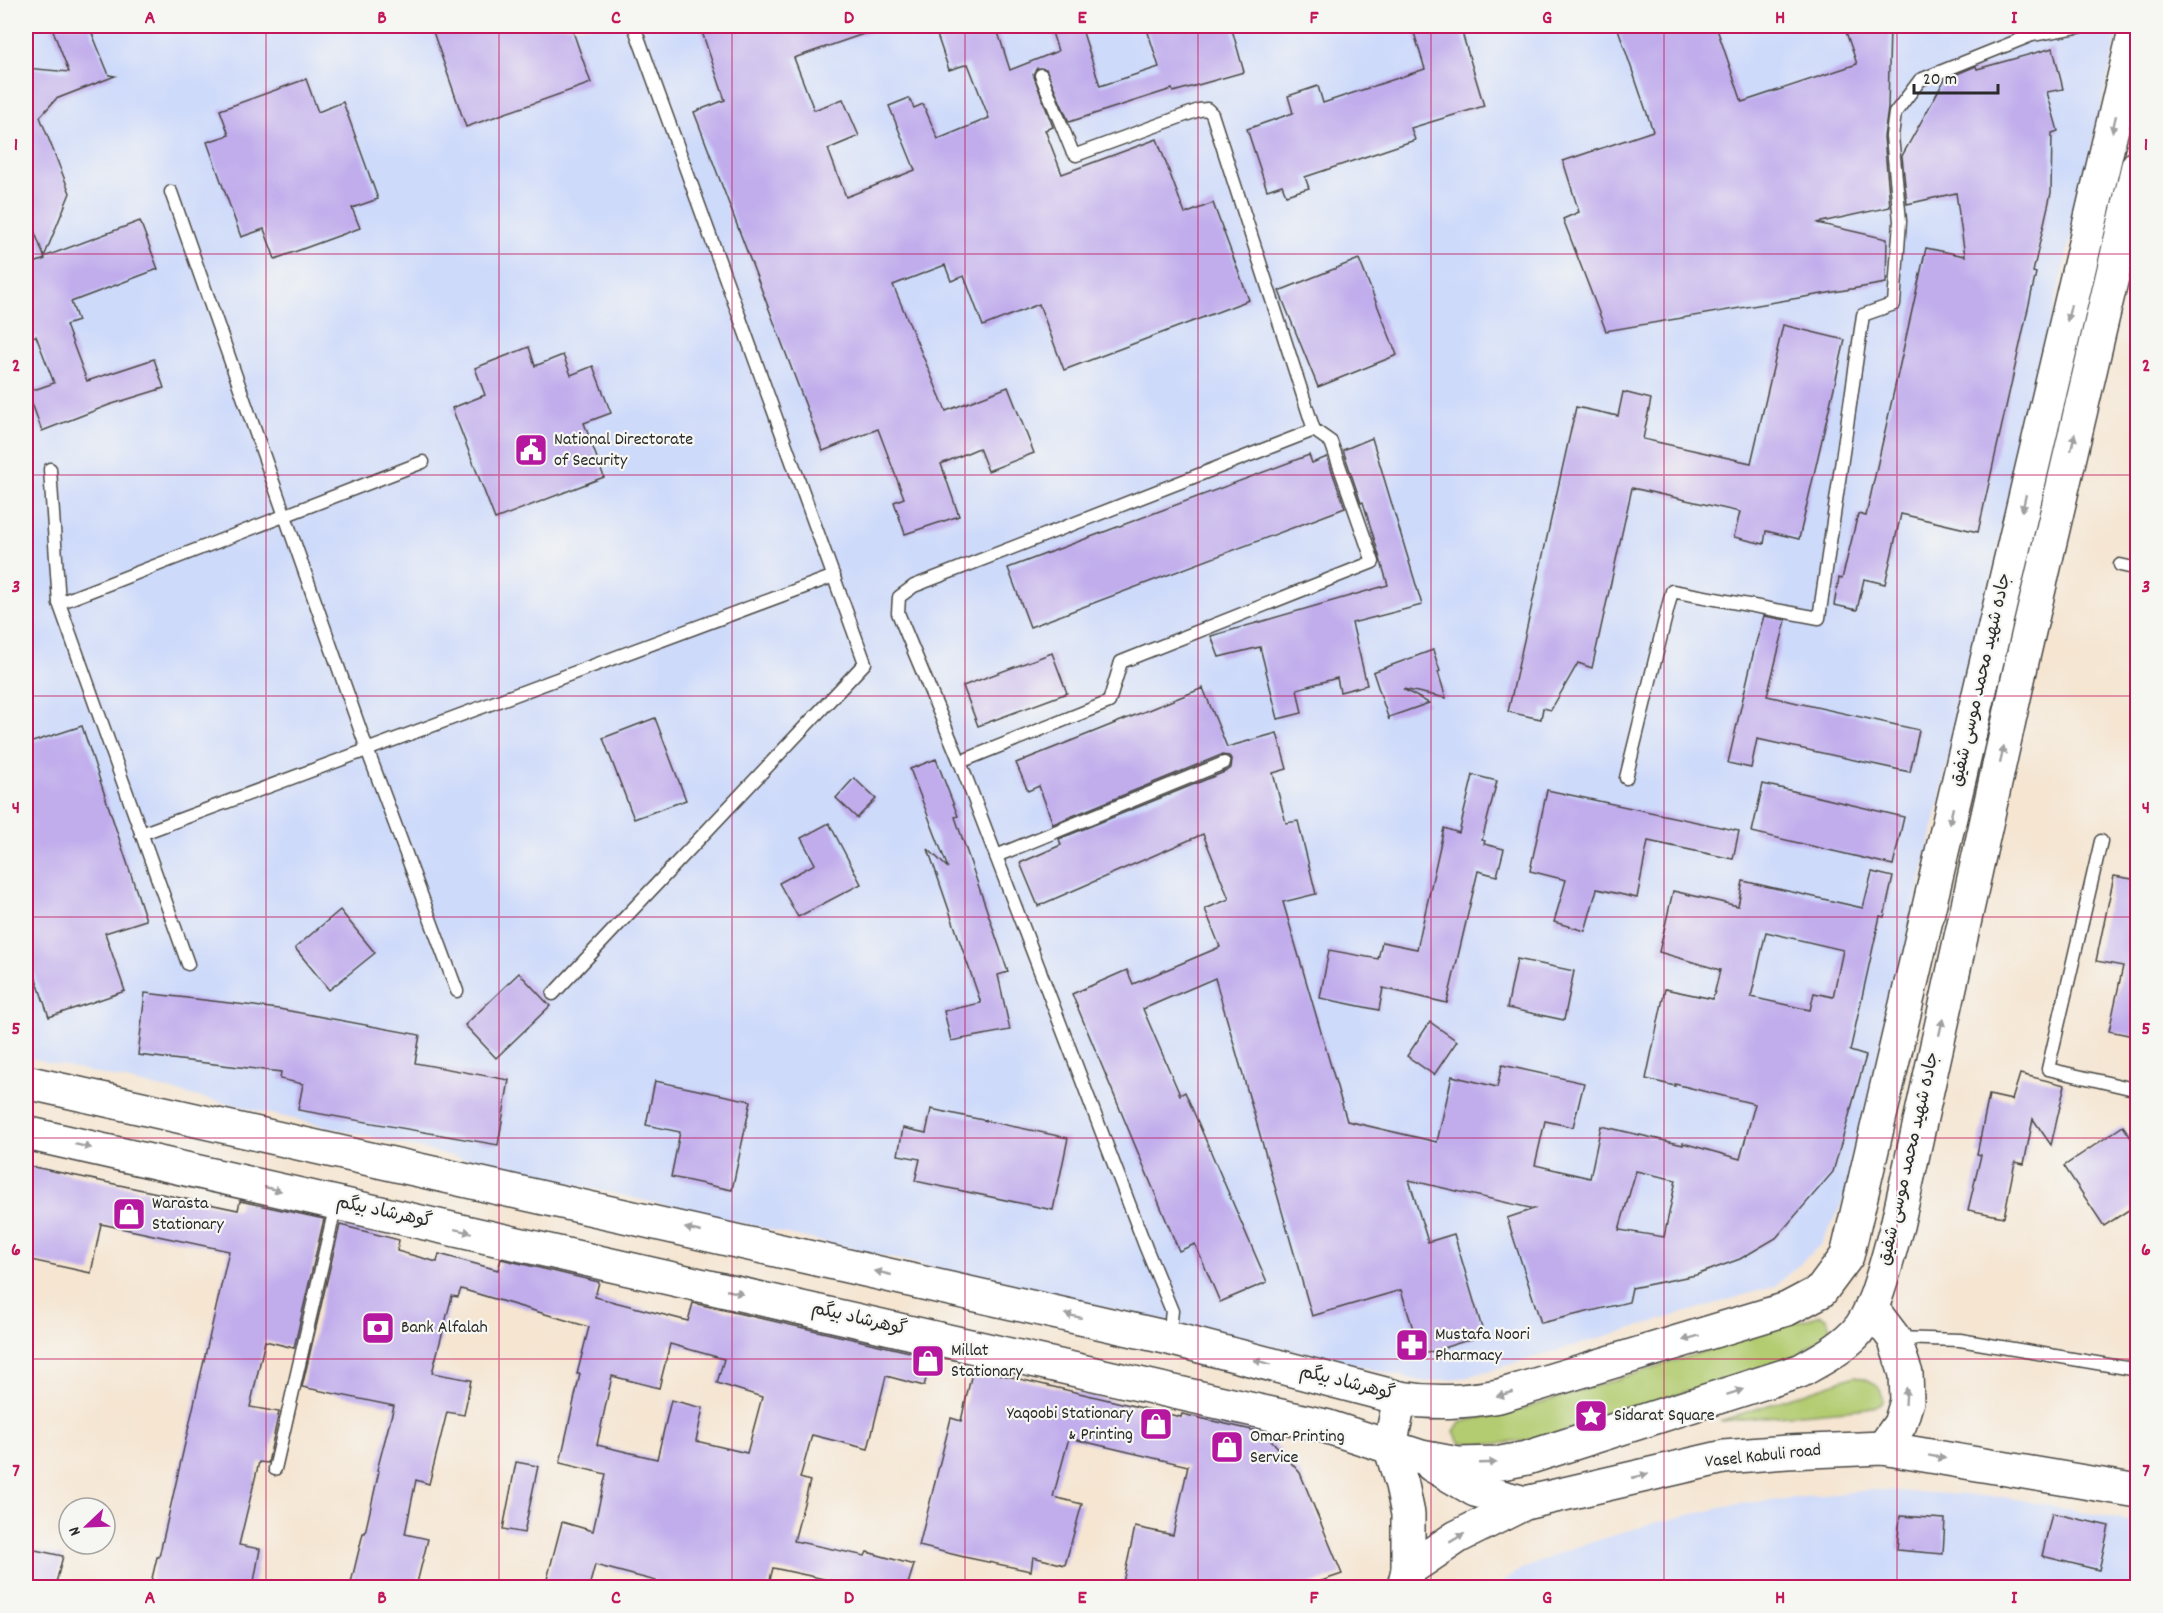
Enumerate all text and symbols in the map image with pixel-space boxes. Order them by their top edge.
text: A [145,5,156,33]
text: B [377,5,387,33]
text: C [611,5,621,33]
text: D [844,5,855,33]
text: E [1077,5,1087,33]
text: F [1310,5,1320,33]
text: G [1542,5,1552,33]
text: H [1775,5,1785,33]
text: I [2011,5,2018,33]
scale bar [1914,57,1998,95]
text: 20 m [1923,68,1957,93]
one-way arrow [2109,114,2118,133]
text: 1 [14,132,18,160]
text: 1 [2144,132,2148,160]
one-way arrow [2064,304,2074,323]
text: 2 [12,353,20,381]
text: 2 [2142,353,2150,381]
place label: National Directorate of Security [554,428,693,474]
public building icon: National Directorate of Security [513,432,549,468]
one-way arrow [2069,433,2079,451]
one-way arrow [2019,494,2029,512]
street label: جاده شهید محمد موسی شفیق [1945,571,2019,789]
text: 3 [12,574,20,602]
text: 3 [2142,574,2150,602]
one-way arrow [1997,746,2007,764]
text: 4 [12,795,20,823]
text: 4 [2142,795,2150,823]
one-way arrow [1945,806,1955,825]
text: 5 [11,1016,21,1044]
text: 5 [2141,1016,2151,1044]
one-way arrow [1937,1018,1946,1037]
street label: جاده شهید محمد موسی شفیق [1873,1050,1947,1268]
one-way arrow [73,1142,92,1151]
one-way arrow [264,1184,282,1194]
street label: گوهرشاد بیگم [334,1191,434,1235]
place label: Warasta Stationary [152,1192,224,1238]
shop icon: Warasta Stationary [111,1196,147,1232]
one-way arrow [683,1225,702,1235]
one-way arrow [454,1227,473,1236]
text: 6 [11,1237,21,1265]
text: 6 [2141,1237,2151,1265]
one-way arrow [873,1268,892,1278]
one-way arrow [726,1288,745,1298]
street label: گوهرشاد بیگم [809,1297,909,1343]
bank icon: Bank Alfalah [360,1310,396,1346]
one-way arrow [1064,1311,1082,1321]
place label: Bank Alfalah [401,1316,488,1341]
place label: Mustafa Noori Pharmacy [1435,1323,1530,1369]
pharmacy icon: Mustafa Noori Pharmacy [1394,1327,1430,1363]
one-way arrow [1682,1334,1700,1343]
place label: Millat Stationary [951,1339,1023,1385]
shop icon: Millat Stationary [910,1343,946,1379]
one-way arrow [1253,1357,1272,1367]
street label: گوهرشاد بیگم [1297,1360,1397,1408]
one-way arrow [1726,1386,1744,1396]
one-way arrow [1901,1387,1911,1406]
one-way arrow [1495,1390,1514,1400]
place icon: Sidarat Square [1573,1398,1609,1434]
place label: Yaqoobi Stationary & Printing [1007,1402,1134,1448]
place label: Sidarat Square [1614,1404,1715,1429]
shop icon: Yaqoobi Stationary & Printing [1138,1406,1174,1442]
place label: Omar Printing Service [1250,1425,1345,1471]
shop icon: Omar Printing Service [1209,1429,1245,1465]
street label: Vasel Kabuli road [1704,1438,1822,1476]
one-way arrow [1928,1452,1947,1461]
text: 7 [12,1458,20,1486]
text: 7 [2142,1458,2150,1486]
one-way arrow [1478,1459,1497,1468]
one-way arrow [1631,1471,1649,1481]
north arrow [57,1496,117,1556]
text: N [63,1523,88,1539]
one-way arrow [1449,1533,1466,1543]
text: A [145,1585,156,1613]
text: B [377,1585,387,1613]
text: C [611,1585,621,1613]
text: D [844,1585,855,1613]
text: E [1077,1585,1087,1613]
text: F [1310,1585,1320,1613]
text: G [1542,1585,1552,1613]
text: H [1775,1585,1785,1613]
text: I [2011,1585,2018,1613]

